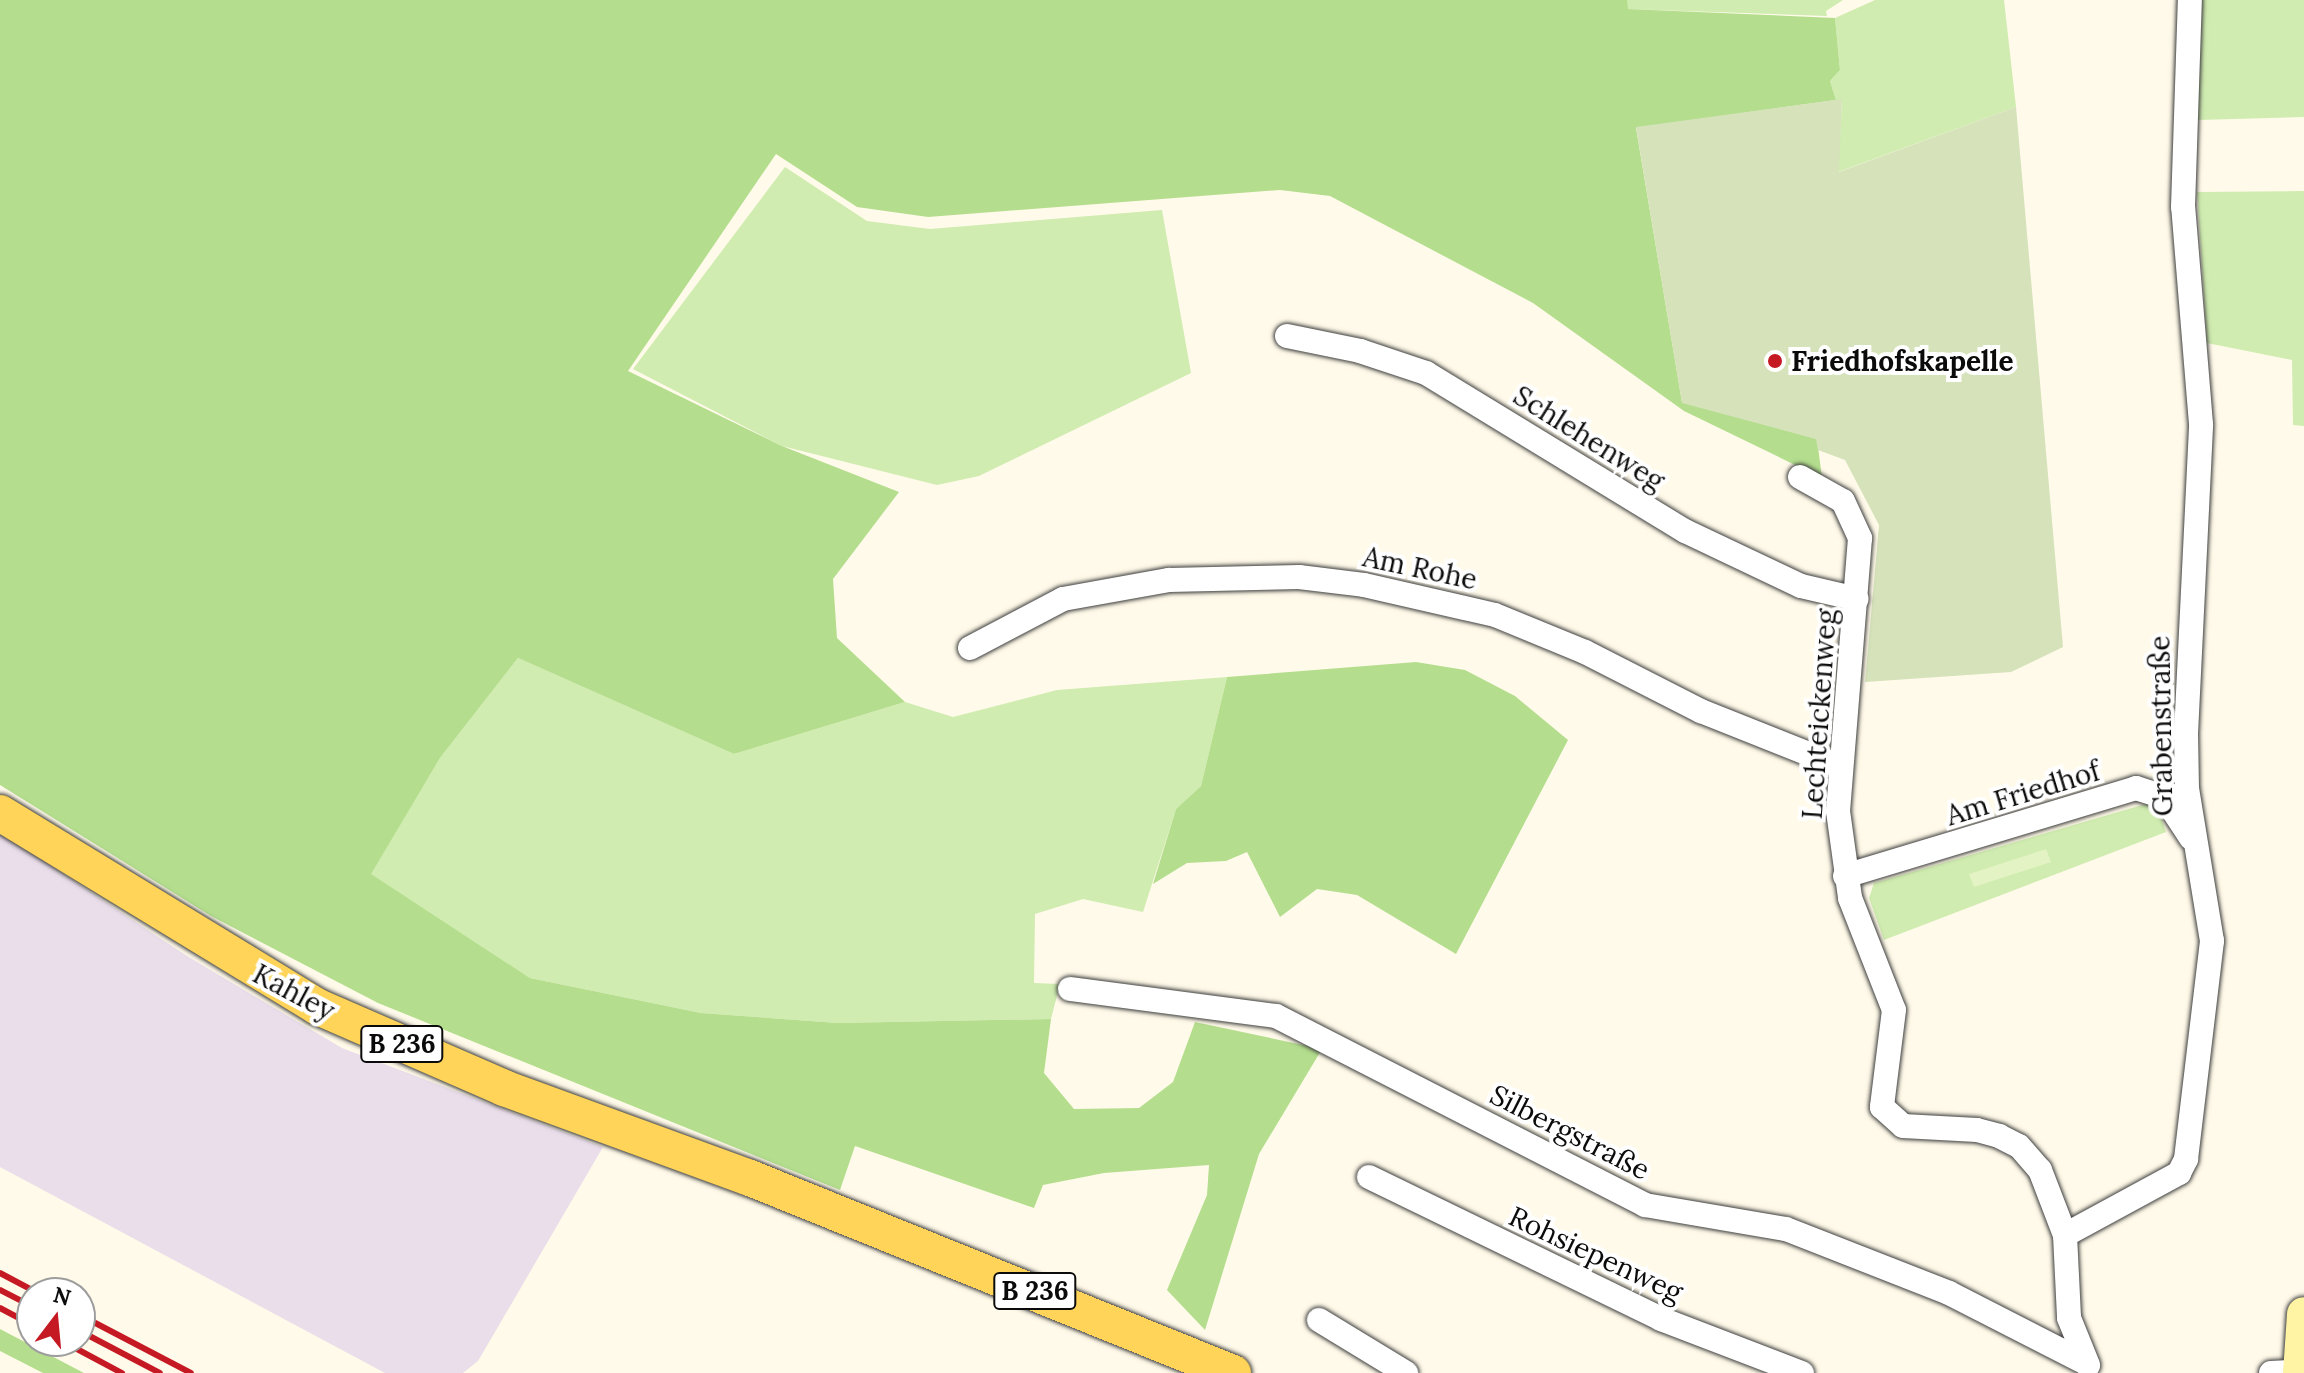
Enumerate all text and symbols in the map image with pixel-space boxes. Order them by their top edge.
place label: Friedhofskapelle [1791,344,2014,378]
marker: Friedhofskapelle [1766,352,1784,370]
street label: Schlehenweg [1507,378,1671,498]
street label: Am Rohe [1360,540,1480,596]
street label: Lechteickenweg [1795,608,1843,820]
street label: Grabenstraße [2143,635,2179,817]
street label: Am Friedhof [1942,754,2104,832]
street label: Kahley [247,957,341,1027]
road number: B 236 [360,1022,444,1066]
street label: Silbergstraße [1485,1077,1655,1187]
street label: Rohsiepenweg [1504,1199,1688,1309]
road number: B 236 [993,1269,1077,1313]
north arrow [16,1277,96,1357]
text: N [50,1280,74,1312]

